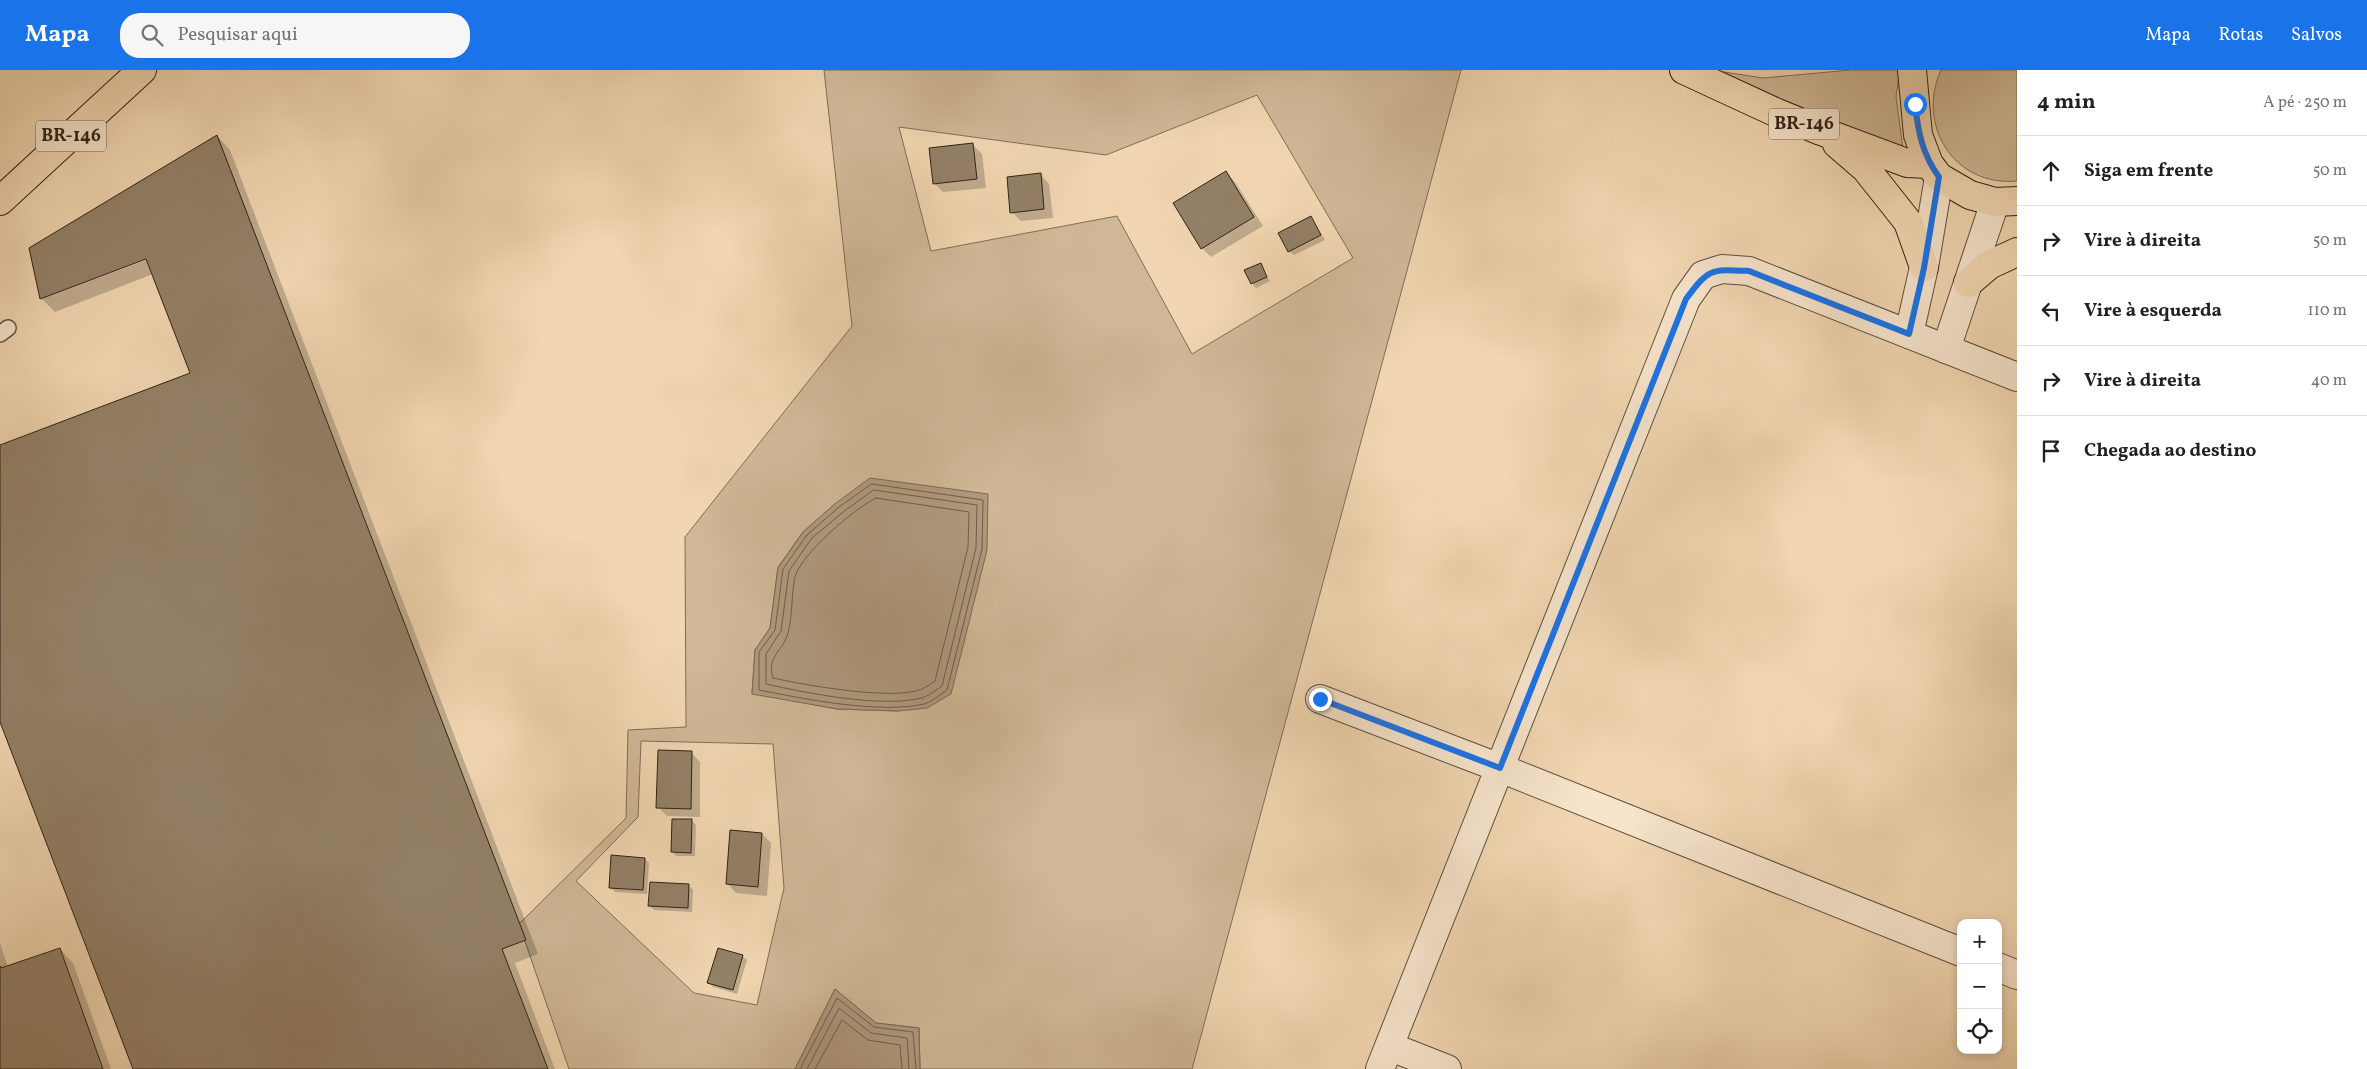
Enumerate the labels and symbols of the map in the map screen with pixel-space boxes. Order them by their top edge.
route start [1904,93,1927,116]
road number: BR-146 [1769,109,1839,140]
road number: BR-146 [36,120,106,152]
route end [1309,688,1332,711]

